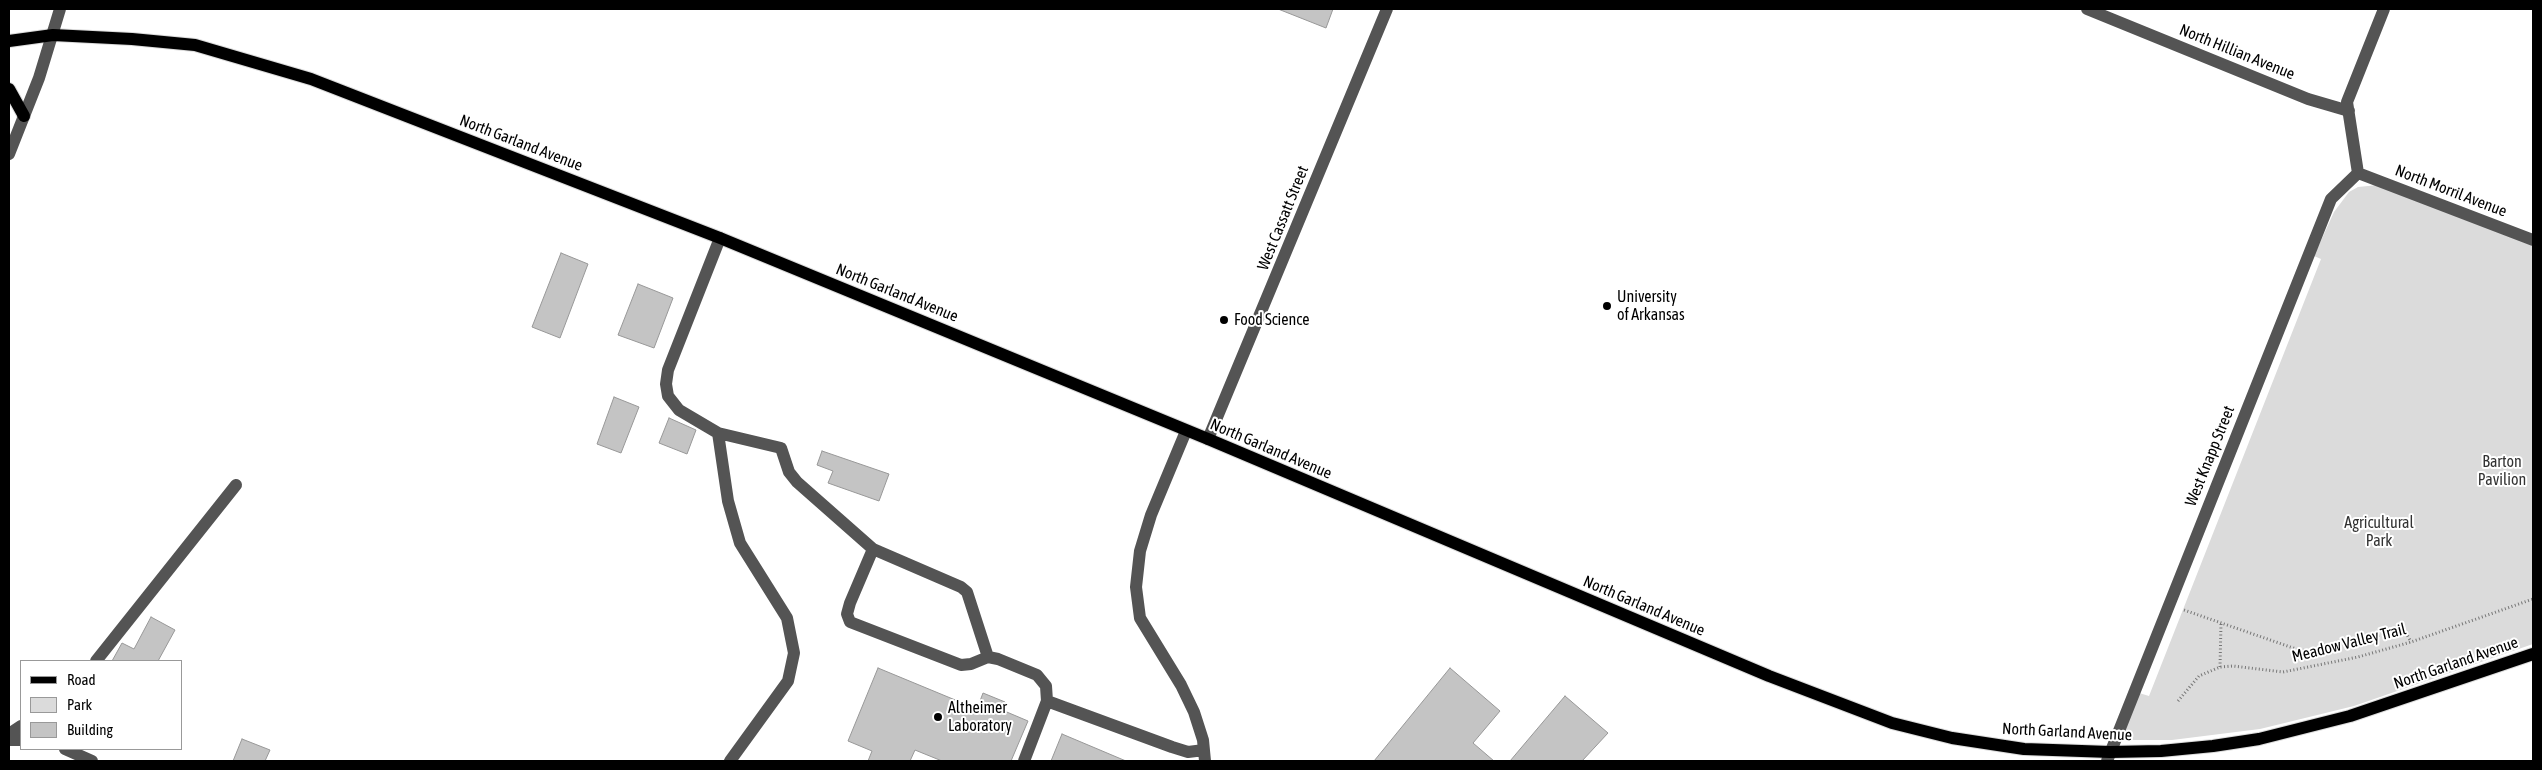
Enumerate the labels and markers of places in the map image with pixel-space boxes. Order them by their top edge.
place label: University of Arkansas [1617,287,1685,325]
marker: University of Arkansas [1601,300,1613,312]
place label: Food Science [1234,310,1309,330]
marker: Food Science [1218,314,1230,326]
place label: Altheimer Laboratory [948,698,1012,736]
marker: Altheimer Laboratory [932,711,944,723]

